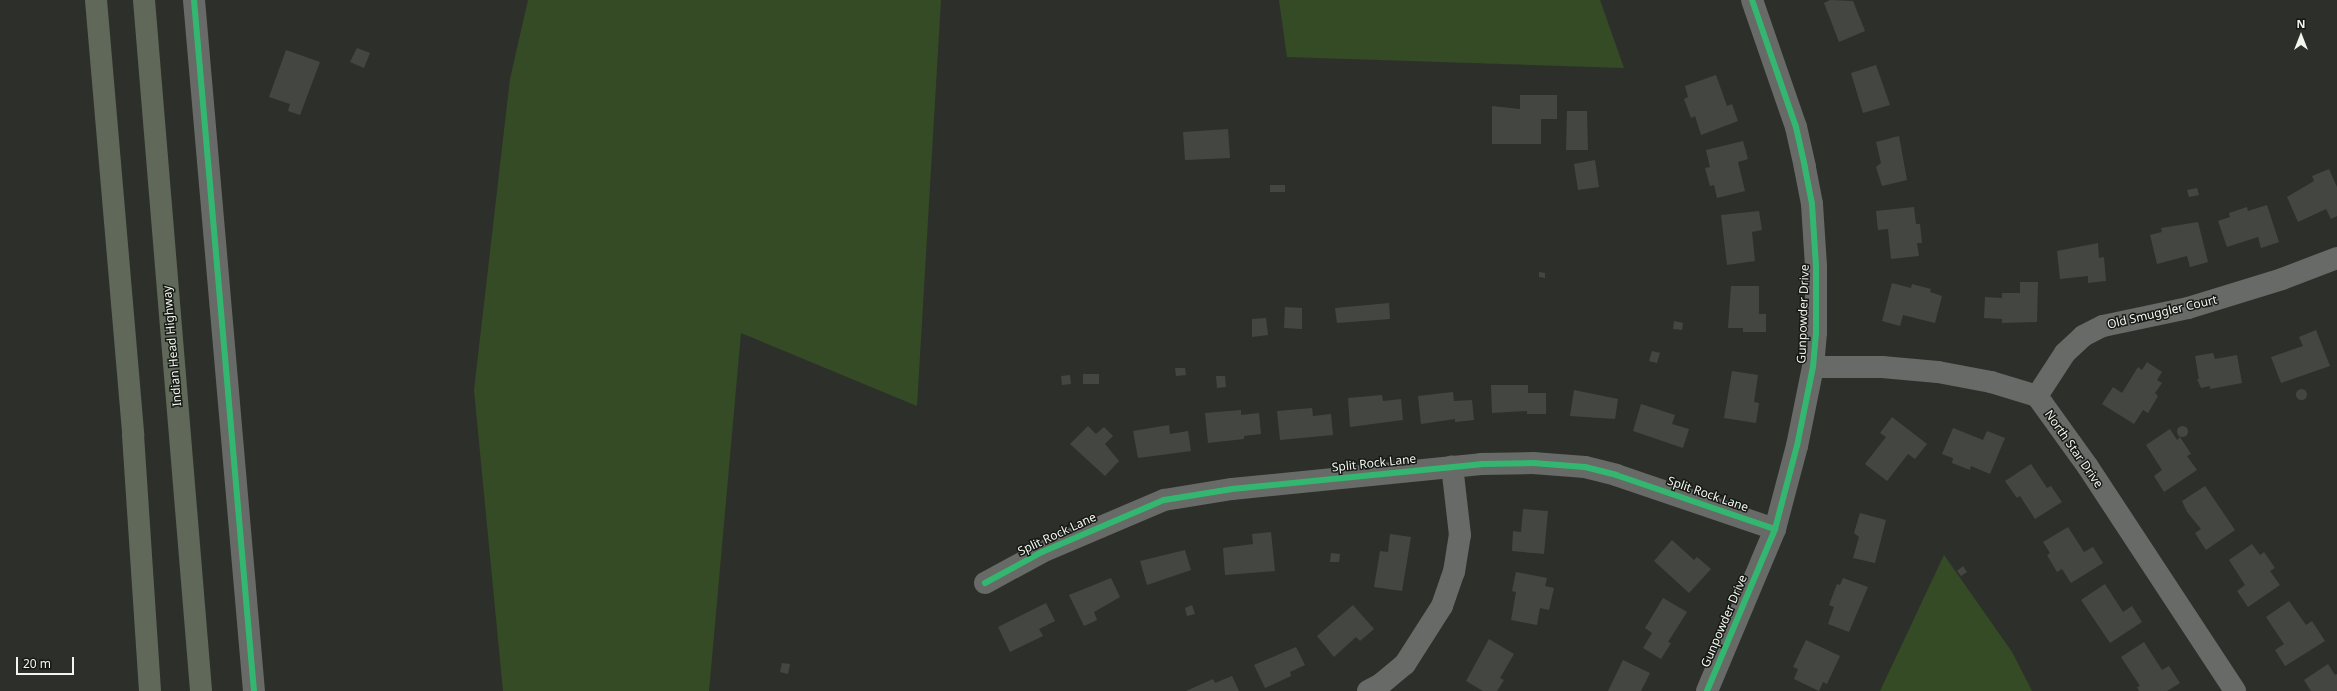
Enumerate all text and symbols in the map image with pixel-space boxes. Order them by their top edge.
north arrow [2281,16,2321,56]
text: N [2297,16,2305,31]
street label: Gunpowder Drive [1794,264,1812,364]
street label: Indian Head Highway [160,285,184,407]
street label: Old Smuggler Court [2106,292,2218,332]
street label: North Star Drive [2042,407,2106,491]
street label: Split Rock Lane [1331,451,1417,475]
street label: Split Rock Lane [1666,473,1750,515]
street label: Split Rock Lane [1016,510,1098,558]
street label: Gunpowder Drive [1698,572,1750,670]
scale bar [18,649,76,675]
text: 20 m [23,655,51,672]

